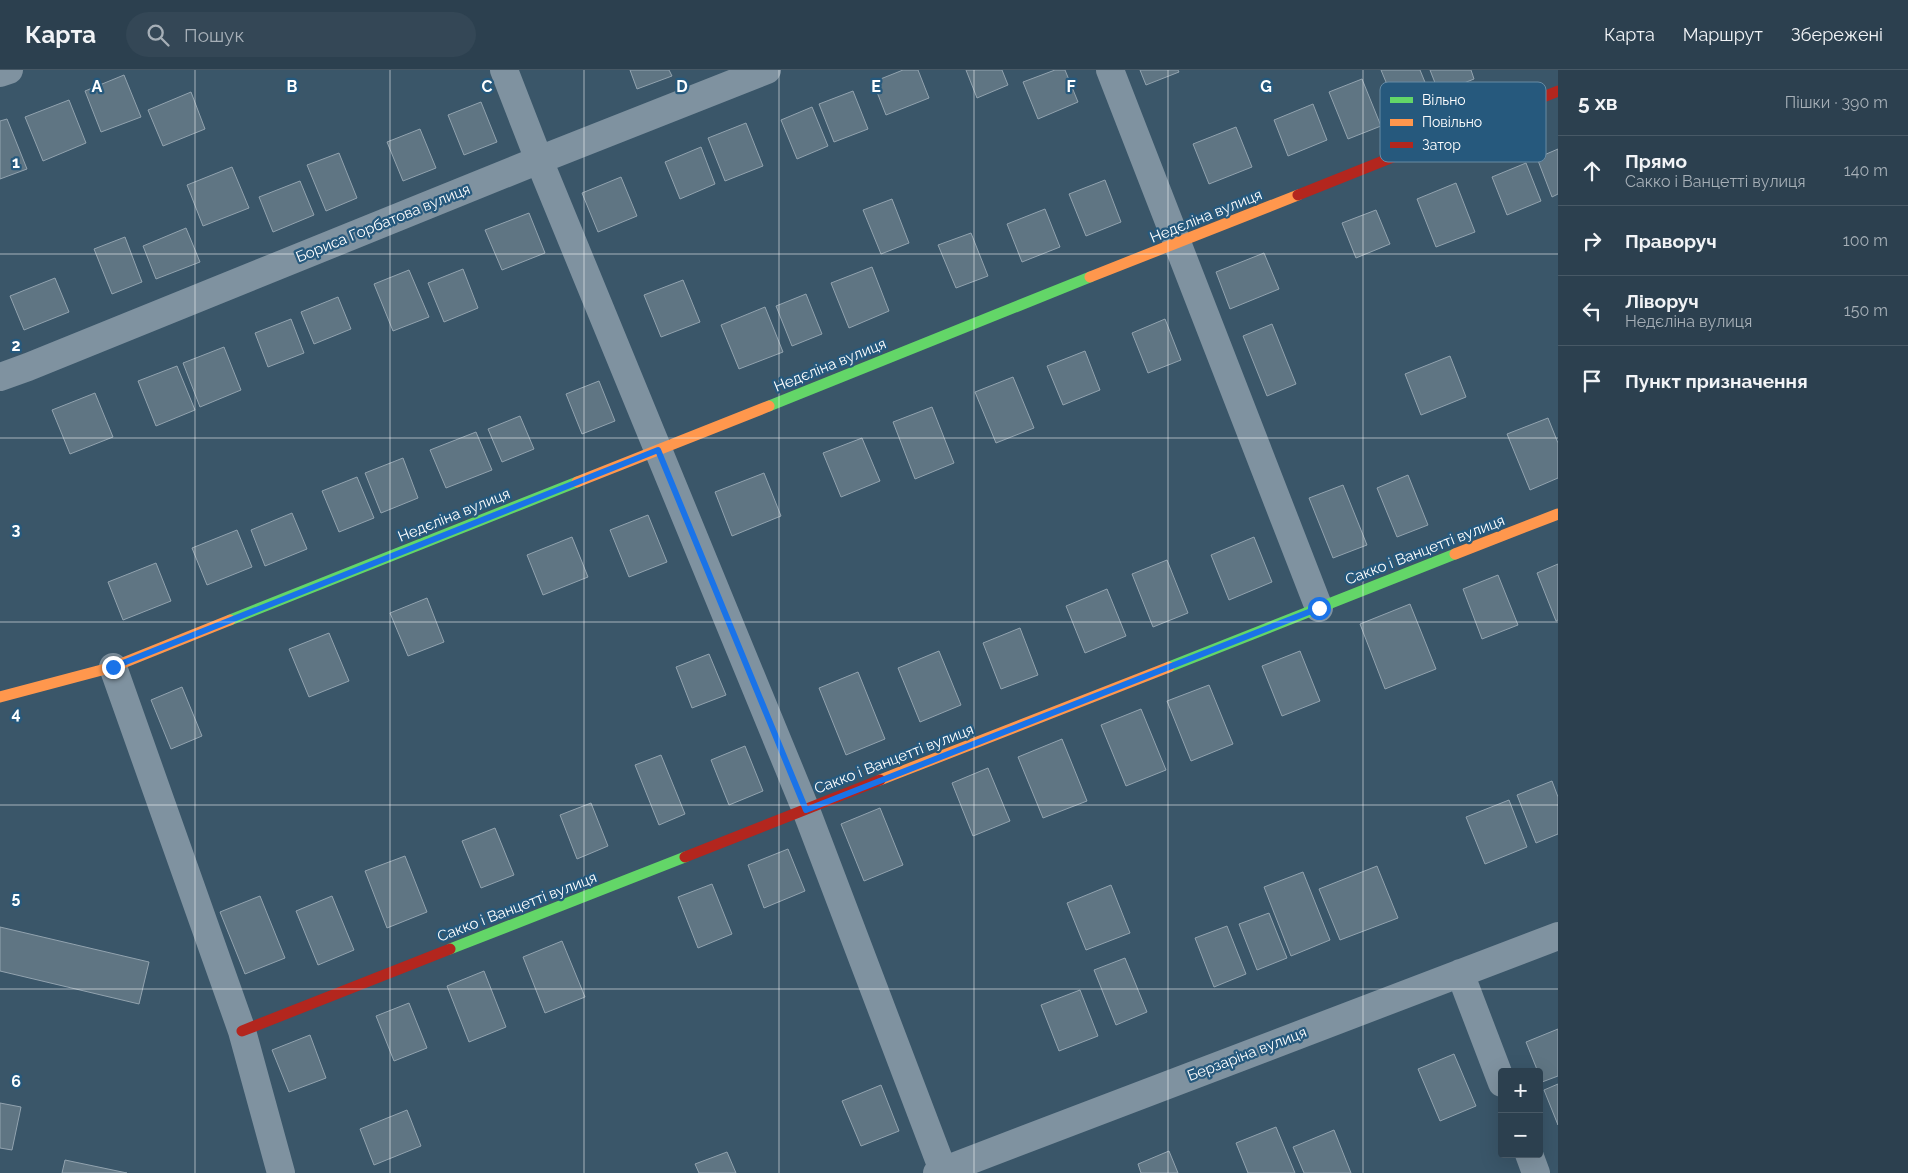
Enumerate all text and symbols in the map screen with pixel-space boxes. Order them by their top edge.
search box [126,12,476,57]
text: Карта [25,20,96,49]
icon: search [144,21,172,49]
text: Пошук [184,24,244,46]
text: Карта [1604,24,1655,45]
text: Маршрут [1683,24,1763,45]
text: Збережені [1791,24,1883,45]
text: A [92,77,103,96]
text: B [287,77,298,96]
text: C [482,77,493,96]
text: D [676,77,688,96]
text: E [871,77,881,96]
text: F [1066,77,1076,96]
text: G [1260,77,1272,96]
legend [1380,82,1546,162]
text: 5 хв [1578,90,1618,115]
text: Вільно [1422,92,1466,108]
text: Пішки · 390 m [1785,93,1888,112]
text: Повільно [1422,114,1482,130]
text: Затор [1422,137,1461,153]
text: Прямо [1625,150,1687,172]
text: 1 [12,153,20,172]
icon: ahead [1578,157,1606,185]
text: 140 m [1844,161,1888,180]
text: Сакко і Ванцетті вулиця [1625,172,1806,191]
street label: Бориса Горбатова вулиця [293,180,473,266]
street label: Недєліна вулиця [1147,185,1265,247]
icon: right [1578,227,1606,255]
text: Праворуч [1625,230,1717,252]
text: 100 m [1843,231,1888,250]
text: Ліворуч [1625,290,1699,312]
icon: left [1578,297,1606,325]
text: 150 m [1844,301,1888,320]
text: Недєліна вулиця [1625,312,1752,331]
street label: Недєліна вулиця [771,334,889,396]
text: 2 [11,336,21,355]
icon: arrive [1578,367,1606,395]
text: Пункт призначення [1625,370,1808,392]
street label: Недєліна вулиця [395,484,513,546]
street label: Сакко і Ванцетті вулиця [1343,511,1507,589]
text: 3 [12,520,21,539]
route start [1308,597,1331,620]
route end [102,656,125,679]
text: 4 [11,704,21,723]
street label: Сакко і Ванцетті вулиця [812,720,976,798]
street label: Сакко і Ванцетті вулиця [435,868,599,946]
text: 5 [12,888,21,907]
street label: Берзаріна вулиця [1185,1023,1309,1085]
map controls [1498,1068,1543,1158]
button: + [1498,1068,1543,1113]
text: 6 [11,1072,21,1091]
button: − [1498,1113,1543,1158]

